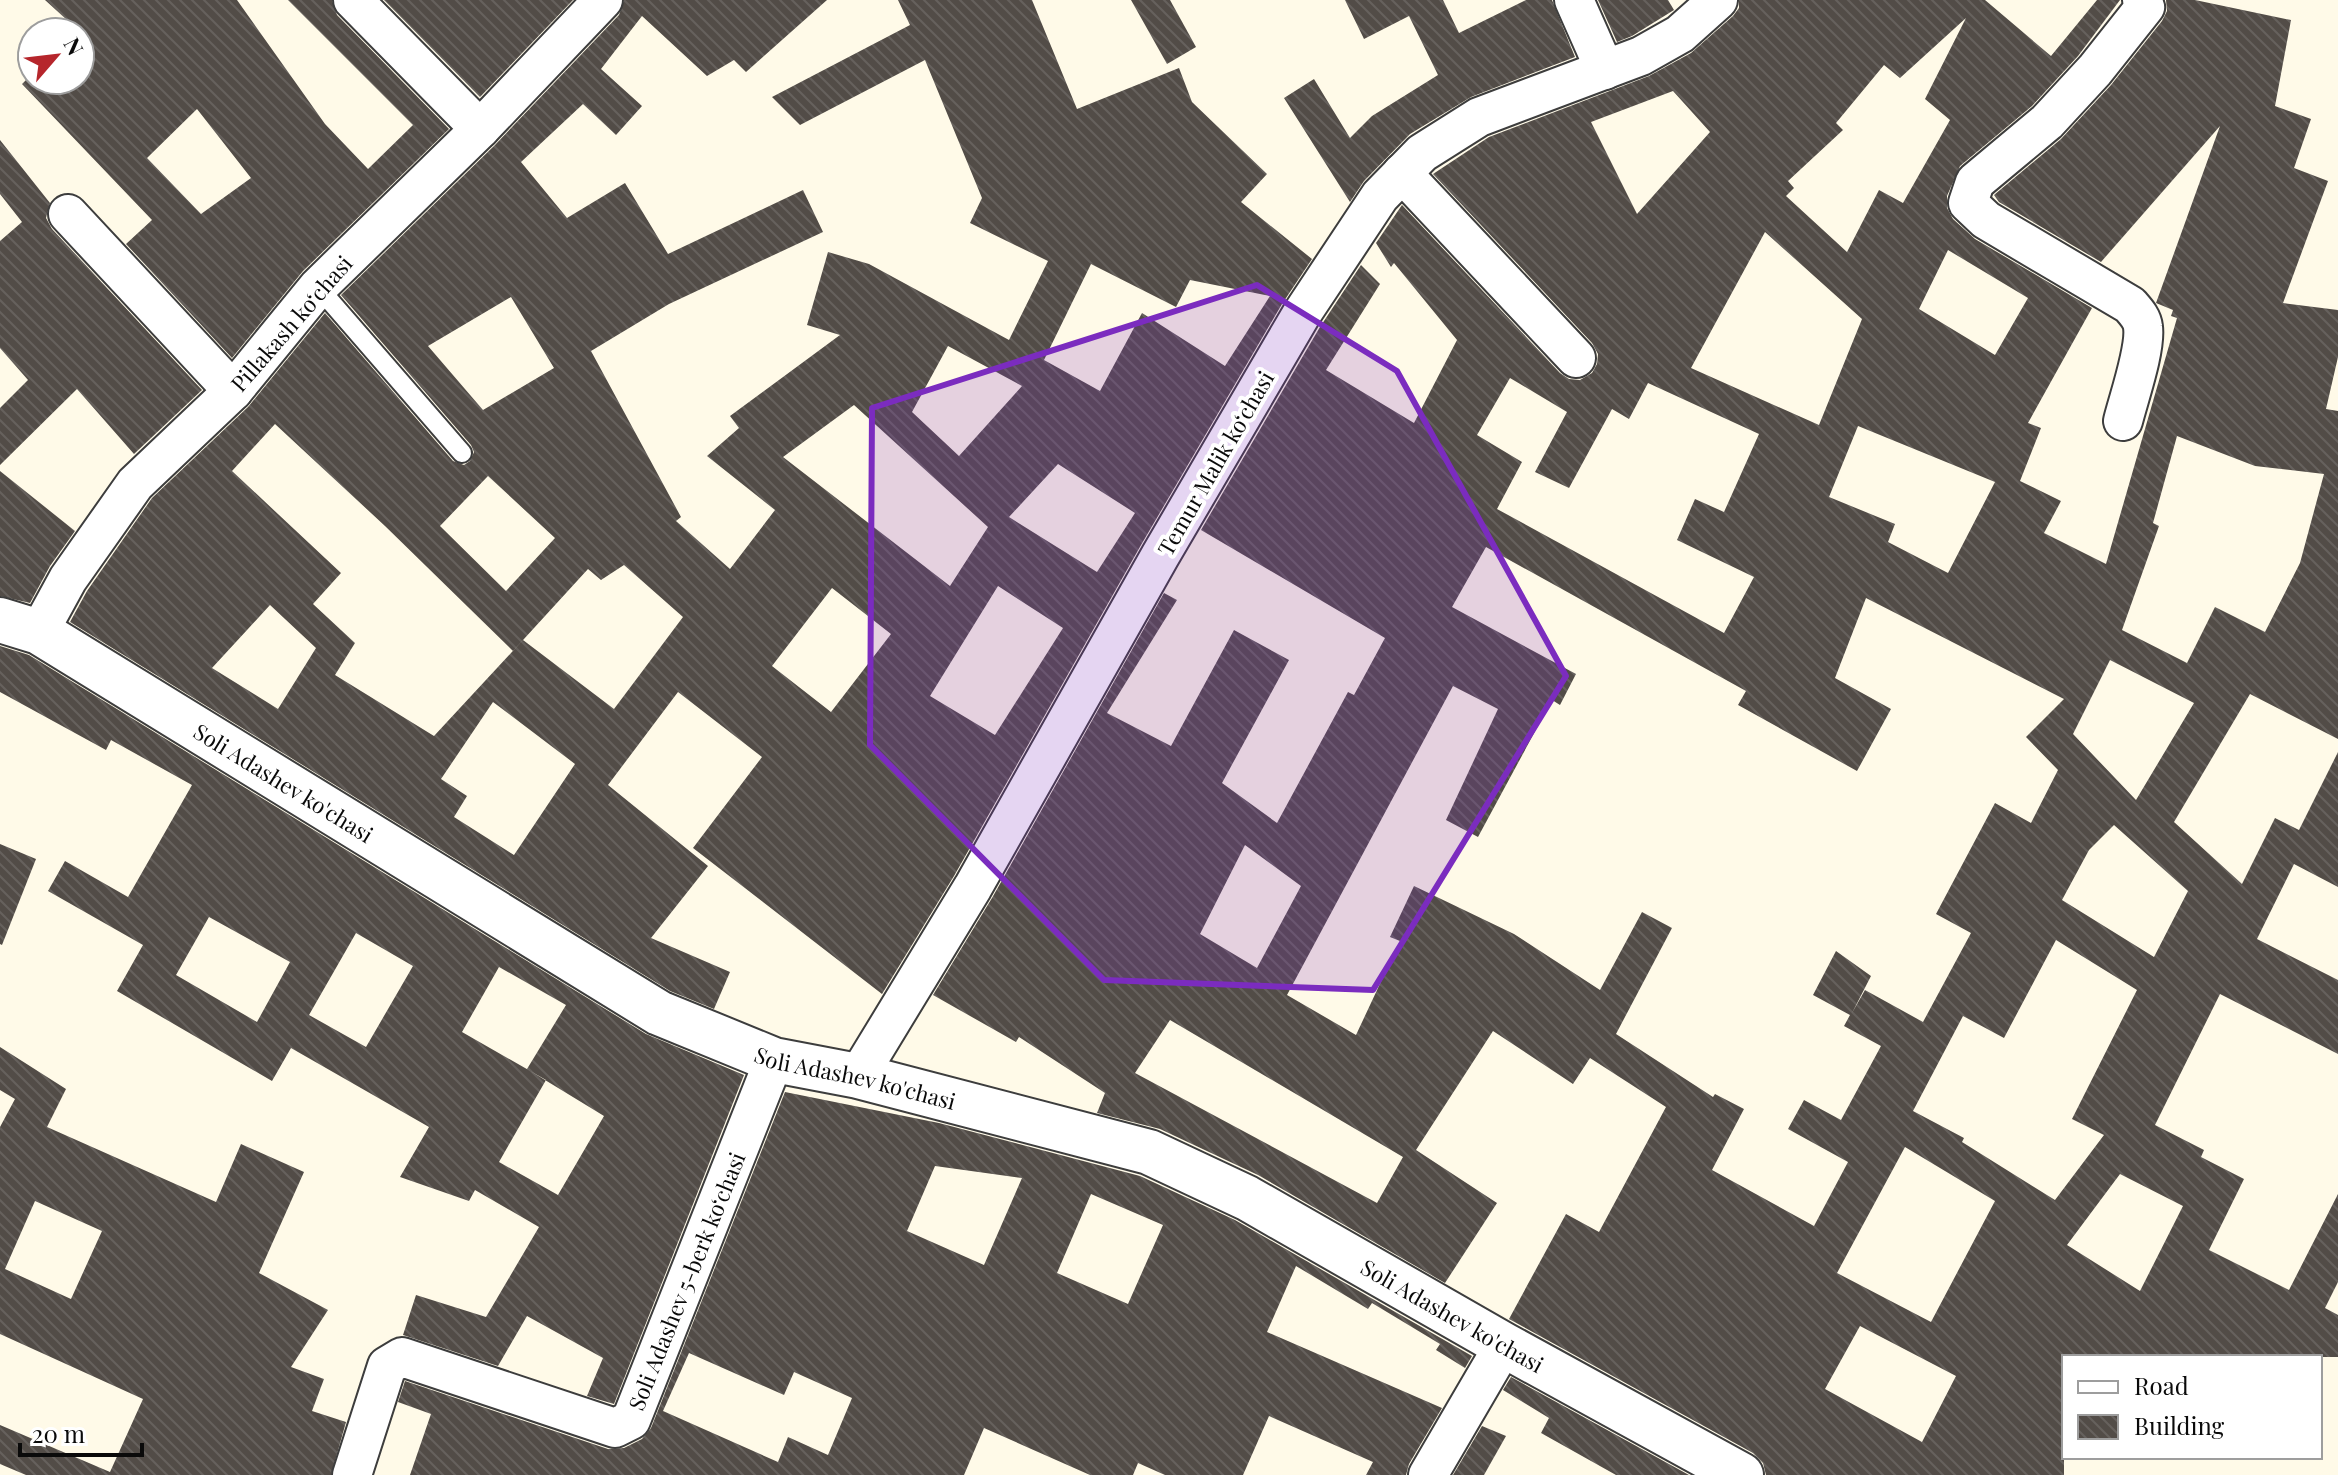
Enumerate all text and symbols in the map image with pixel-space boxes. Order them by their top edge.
north arrow [16,16,96,96]
text: N [58,32,92,60]
street label: Pillakash koʻchasi [223,249,359,397]
street label: Temur Malik koʻchasi [1150,365,1280,561]
street label: Soli Adashev ko'chasi [188,716,379,849]
street label: Soli Adashev ko'chasi [750,1039,959,1116]
street label: Soli Adashev 5-berk koʻchasi [620,1147,752,1415]
street label: Soli Adashev ko'chasi [1356,1251,1549,1379]
legend [2062,1355,2322,1459]
text: Road [2134,1369,2189,1401]
scale bar [20,1407,142,1457]
text: Building [2134,1409,2225,1441]
text: 20 m [32,1417,85,1449]

